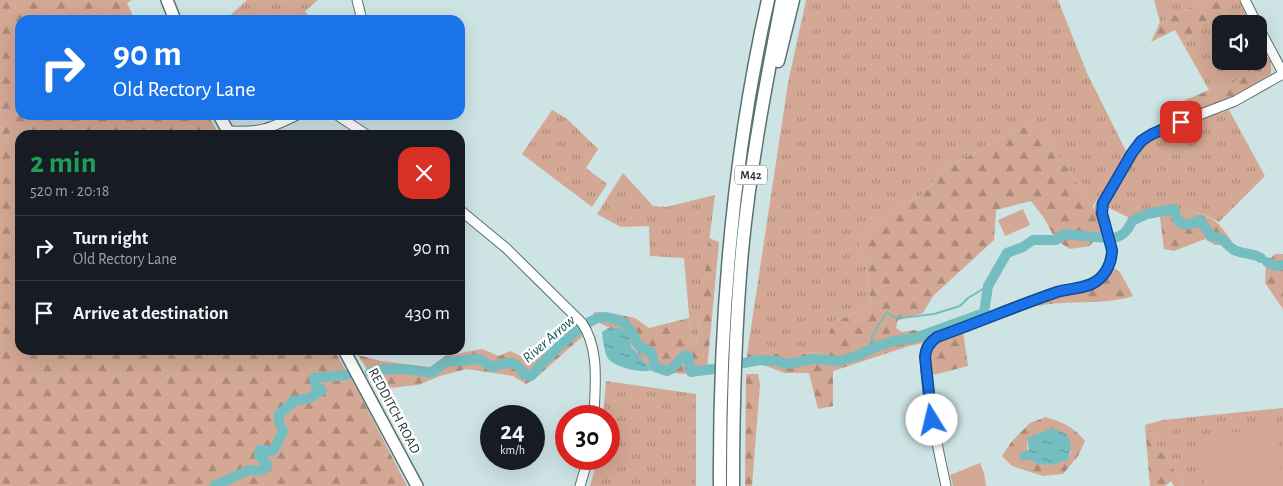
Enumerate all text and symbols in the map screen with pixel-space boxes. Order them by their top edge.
map controls [1212,15,1267,70]
button: sound [1212,15,1267,70]
icon: right [30,35,95,100]
text: 90 m [113,37,182,72]
text: Old Rectory Lane [113,78,256,100]
pin [1160,101,1202,143]
icon: arrive [1167,108,1195,136]
button: close [398,147,450,199]
text: 2 min [30,148,97,178]
road number: M42 [735,166,767,184]
text: 520 m · 20:18 [30,183,109,199]
text: Turn right [73,229,148,248]
icon: right [30,234,58,262]
text: 90 m [413,239,450,258]
text: Old Rectory Lane [73,251,177,267]
icon: arrive [30,299,58,327]
text: Arrive at destination [73,304,229,323]
text: 430 m [405,304,450,323]
water label: River Arrow [520,312,579,366]
street label: REDDITCH ROAD [365,366,423,456]
position arrow [905,393,957,445]
speed limit sign: 30 [555,405,620,470]
text: 24 [500,419,525,444]
text: km/h [500,444,525,456]

